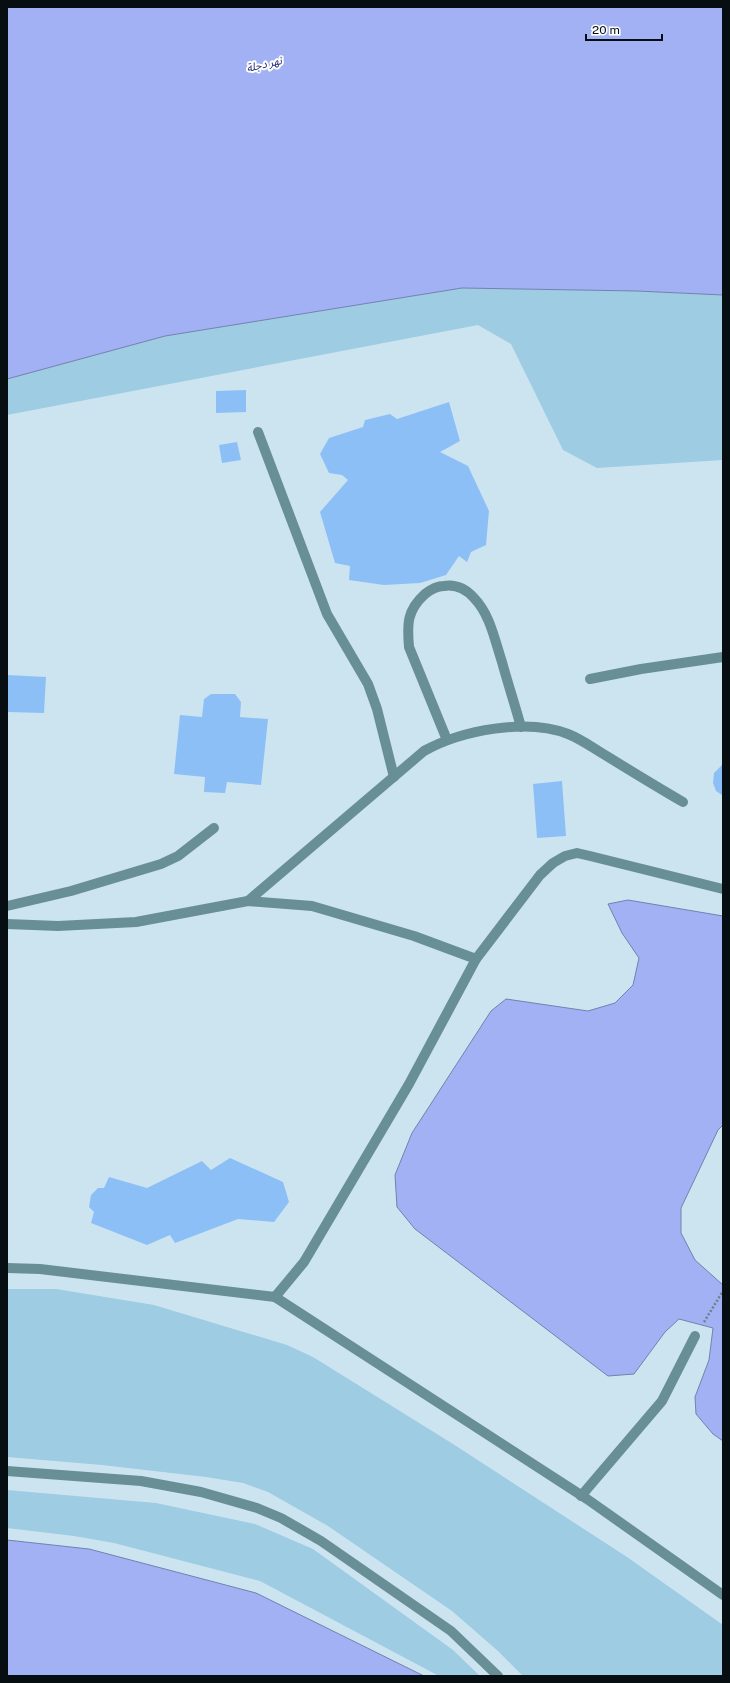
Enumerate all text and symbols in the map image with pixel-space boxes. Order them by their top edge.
scale bar [586,16,662,42]
text: 20 m [592,23,620,37]
water label: نهر دجلة [245,54,285,75]

